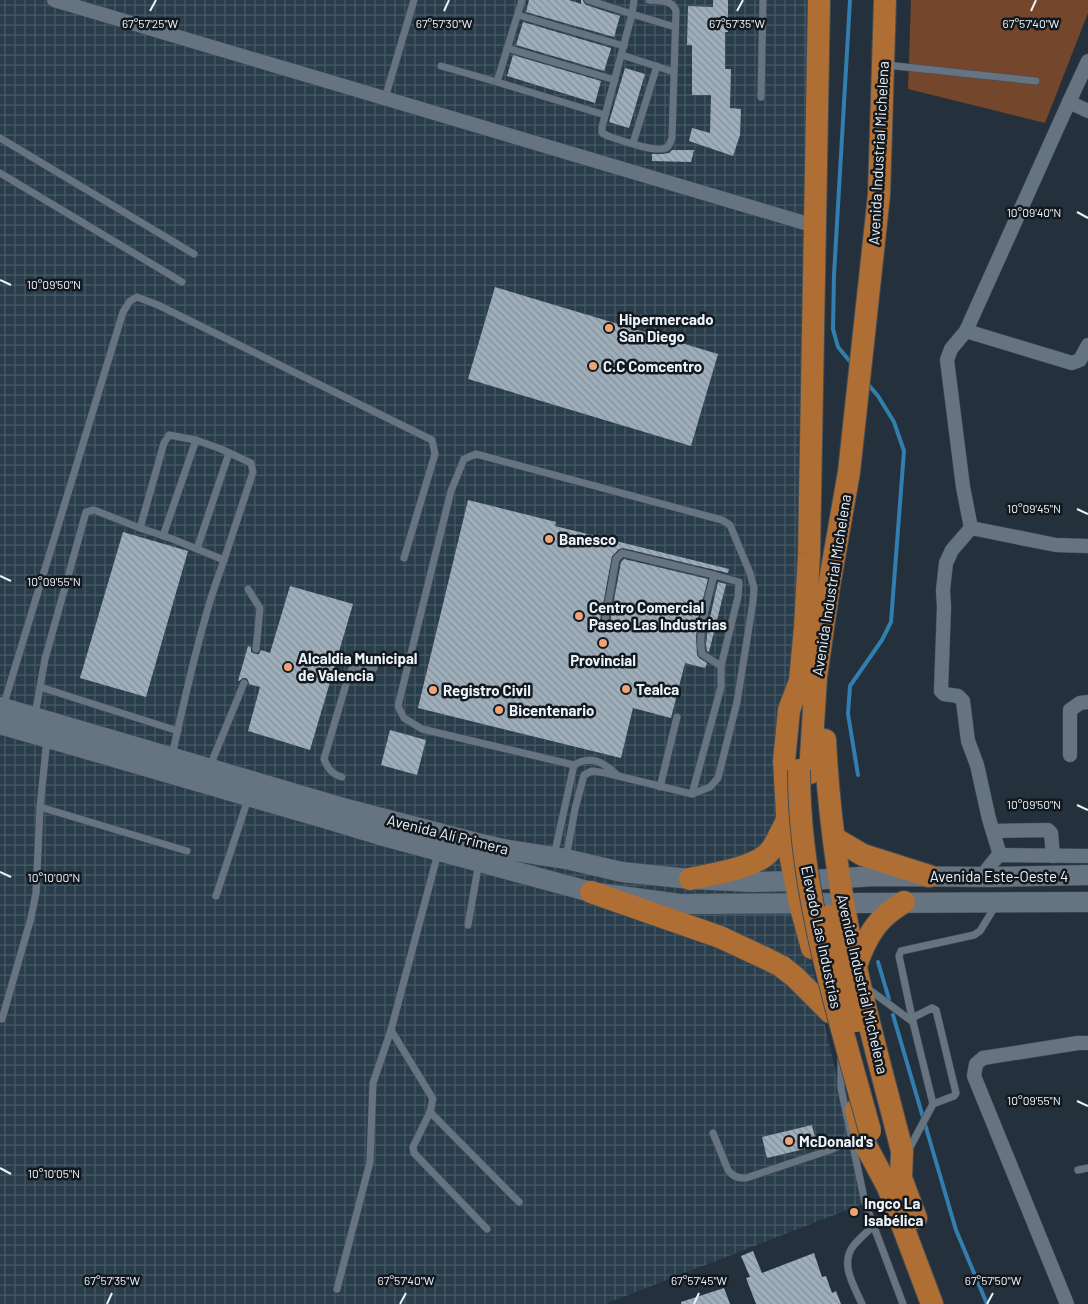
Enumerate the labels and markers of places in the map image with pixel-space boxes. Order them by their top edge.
place label: Hipermercado San Diego [619,310,714,345]
marker: Hipermercado San Diego [603,322,615,334]
place label: C.C Comcentro [603,357,702,375]
marker: C.C Comcentro [587,360,599,372]
place label: Banesco [559,530,616,548]
marker: Banesco [543,533,555,545]
place label: Centro Comercial Paseo Las Industrias [589,598,727,633]
marker: Centro Comercial Paseo Las Industrias [573,610,585,622]
marker: Provincial [597,637,609,649]
place label: Alcaldia Municipal de Valencia [298,649,418,684]
place label: Provincial [570,651,636,669]
marker: Alcaldia Municipal de Valencia [282,661,294,673]
place label: Tealca [636,680,679,698]
place label: Registro Civil [443,681,531,699]
marker: Tealca [620,683,632,695]
marker: Registro Civil [427,684,439,696]
place label: Bicentenario [509,701,594,719]
marker: Bicentenario [493,704,505,716]
place label: McDonald's [799,1132,874,1150]
marker: McDonald's [783,1135,795,1147]
place label: Ingco La Isabélica [864,1194,924,1229]
marker: Ingco La Isabélica [848,1206,860,1218]

